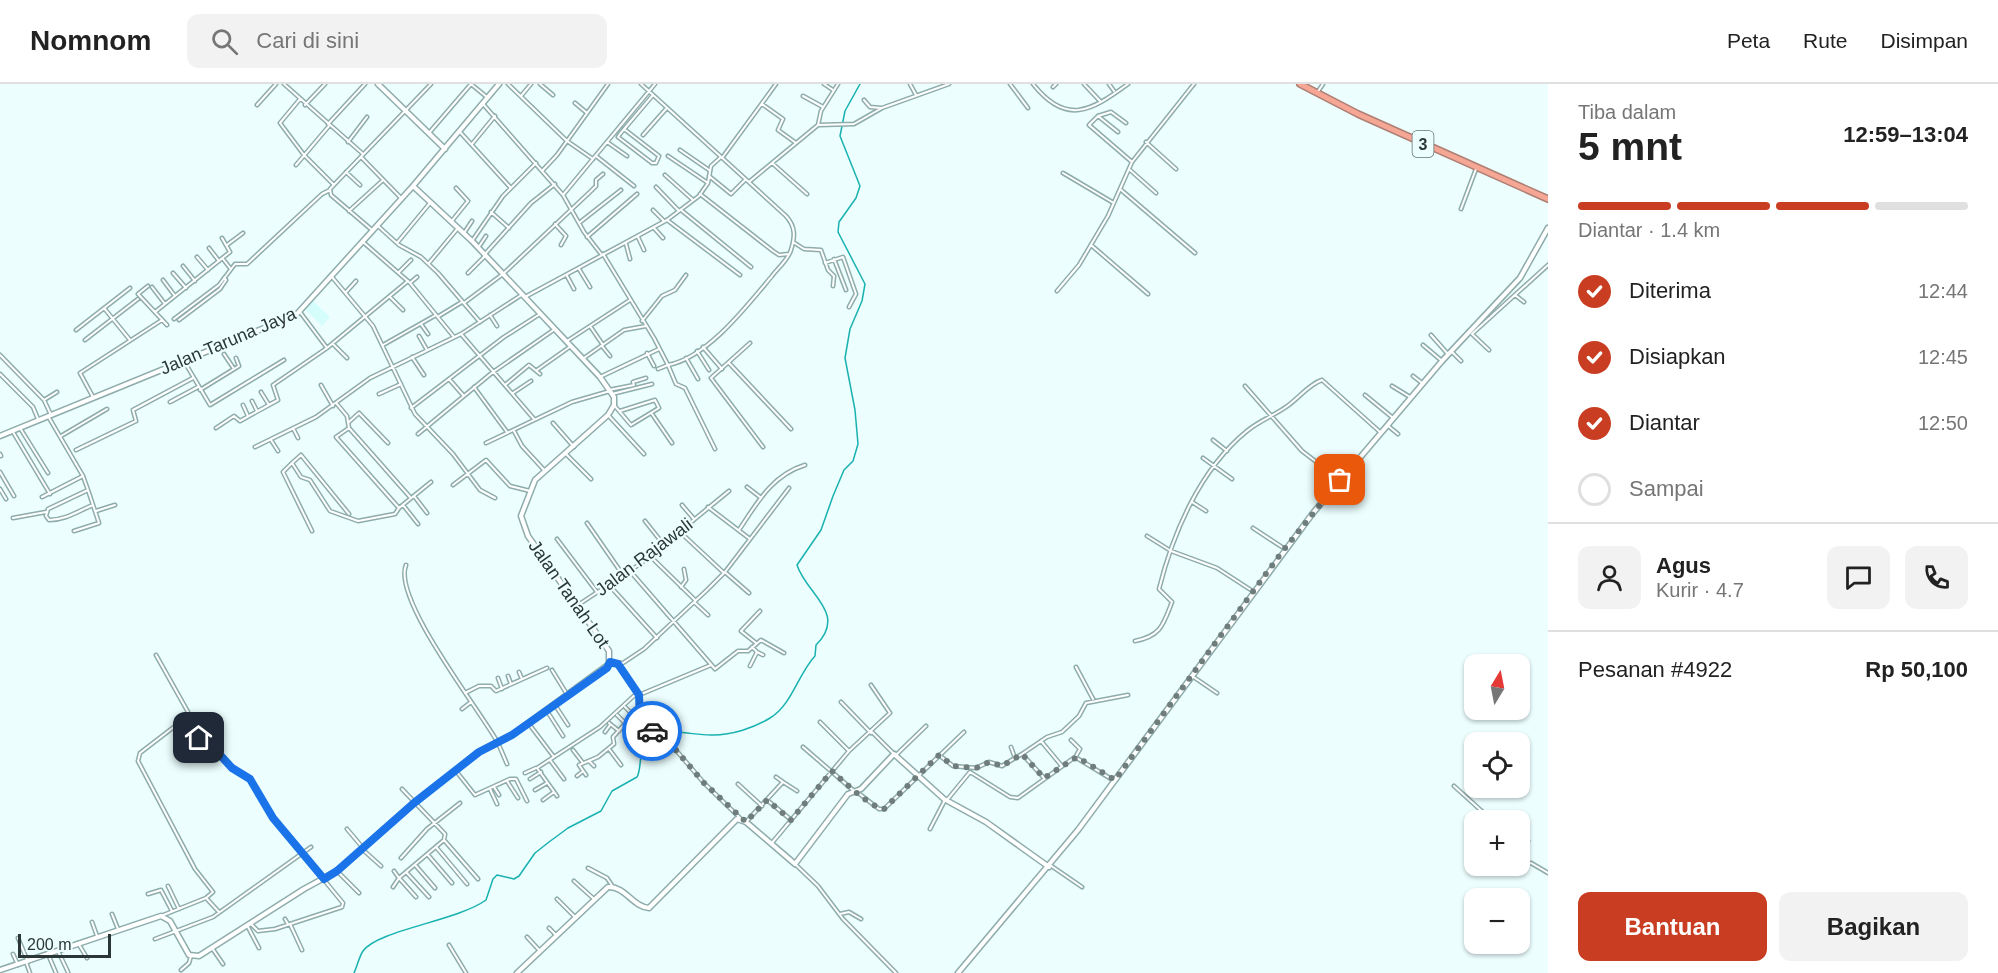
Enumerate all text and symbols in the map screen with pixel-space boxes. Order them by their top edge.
search box [187,14,607,68]
text: Nomnom [30,25,151,56]
icon: search [208,25,241,58]
text: Cari di sini [256,28,359,53]
text: Peta [1727,29,1770,52]
text: Rute [1803,29,1847,52]
text: Disimpan [1880,29,1968,52]
text: Tiba dalam [1578,101,1676,123]
text: 12:59–13:04 [1843,122,1968,147]
text: 5 mnt [1578,125,1682,168]
road number: 3 [1412,131,1434,157]
text: Diantar · 1.4 km [1578,219,1720,241]
icon: check [1578,275,1611,308]
text: Diterima [1629,278,1711,303]
text: 12:44 [1918,280,1968,302]
street label: Jalan Taruna Jaya [157,303,300,379]
icon: check [1578,341,1611,374]
text: Disiapkan [1629,344,1726,369]
text: 12:45 [1918,346,1968,368]
icon: check [1578,407,1611,440]
text: Diantar [1629,410,1700,435]
text: 12:50 [1918,412,1968,434]
pin [1314,454,1365,505]
icon: bag [1323,463,1356,496]
text: Sampai [1629,476,1704,501]
street label: Jalan Rajawali [592,514,696,600]
street label: Jalan Tanah Lot [524,536,614,652]
button: person [1578,546,1641,609]
button: chat [1827,546,1890,609]
button: phone [1905,546,1968,609]
text: Agus [1656,553,1711,578]
text: Kurir · 4.7 [1656,579,1744,601]
north arrow [1464,654,1530,720]
map controls [1464,654,1530,954]
text: Pesanan #4922 [1578,657,1732,682]
text: Rp 50,100 [1865,657,1968,682]
courier [622,701,682,761]
pin [173,712,224,763]
icon: car [636,715,669,748]
icon: home [182,721,215,754]
button: locate [1464,732,1530,798]
button: + [1464,810,1530,876]
button: − [1464,888,1530,954]
button: Bantuan [1578,892,1767,961]
button: Bagikan [1779,892,1968,961]
scale bar [18,931,111,958]
text: 200 m [27,936,71,953]

